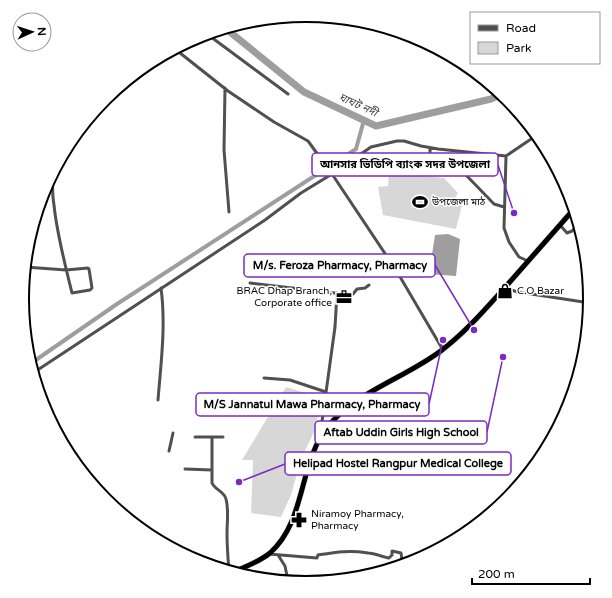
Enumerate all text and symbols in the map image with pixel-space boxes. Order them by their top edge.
north arrow [12,12,52,52]
legend [470,12,600,64]
text: Road [506,21,536,35]
text: N [35,27,48,36]
text: Park [506,41,532,55]
water label: ঘাঘট নদী [337,90,382,120]
callout: আনসার ভিডিপি ব্যাংক সদর উপজেলা [312,153,498,176]
text: আনসার ভিডিপি ব্যাংক সদর উপজেলা [319,158,491,171]
sports icon: উপজেলা মাঠ [411,193,429,211]
place label: উপজেলা মাঠ [431,196,486,208]
callout: M/s. Feroza Pharmacy, Pharmacy [244,254,435,277]
text: M/s. Feroza Pharmacy, Pharmacy [253,259,427,273]
shop icon: C.O Bazar [496,282,514,300]
place label: BRAC Dhap Branch, Corporate office [237,285,332,309]
place label: C.O Bazar [517,285,564,297]
office icon: BRAC Dhap Branch, Corporate office [335,288,353,306]
callout: M/S Jannatul Mawa Pharmacy, Pharmacy [196,393,429,416]
text: M/S Jannatul Mawa Pharmacy, Pharmacy [203,398,421,412]
callout: Aftab Uddin Girls High School [315,421,487,444]
text: Aftab Uddin Girls High School [323,426,479,440]
callout: Helipad Hostel Rangpur Medical College [285,452,511,475]
text: Helipad Hostel Rangpur Medical College [293,457,504,471]
place label: Niramoy Pharmacy, Pharmacy [311,508,404,532]
pharmacy icon: Niramoy Pharmacy, Pharmacy [290,511,308,529]
scale bar [472,560,590,586]
text: 200 m [478,567,515,581]

